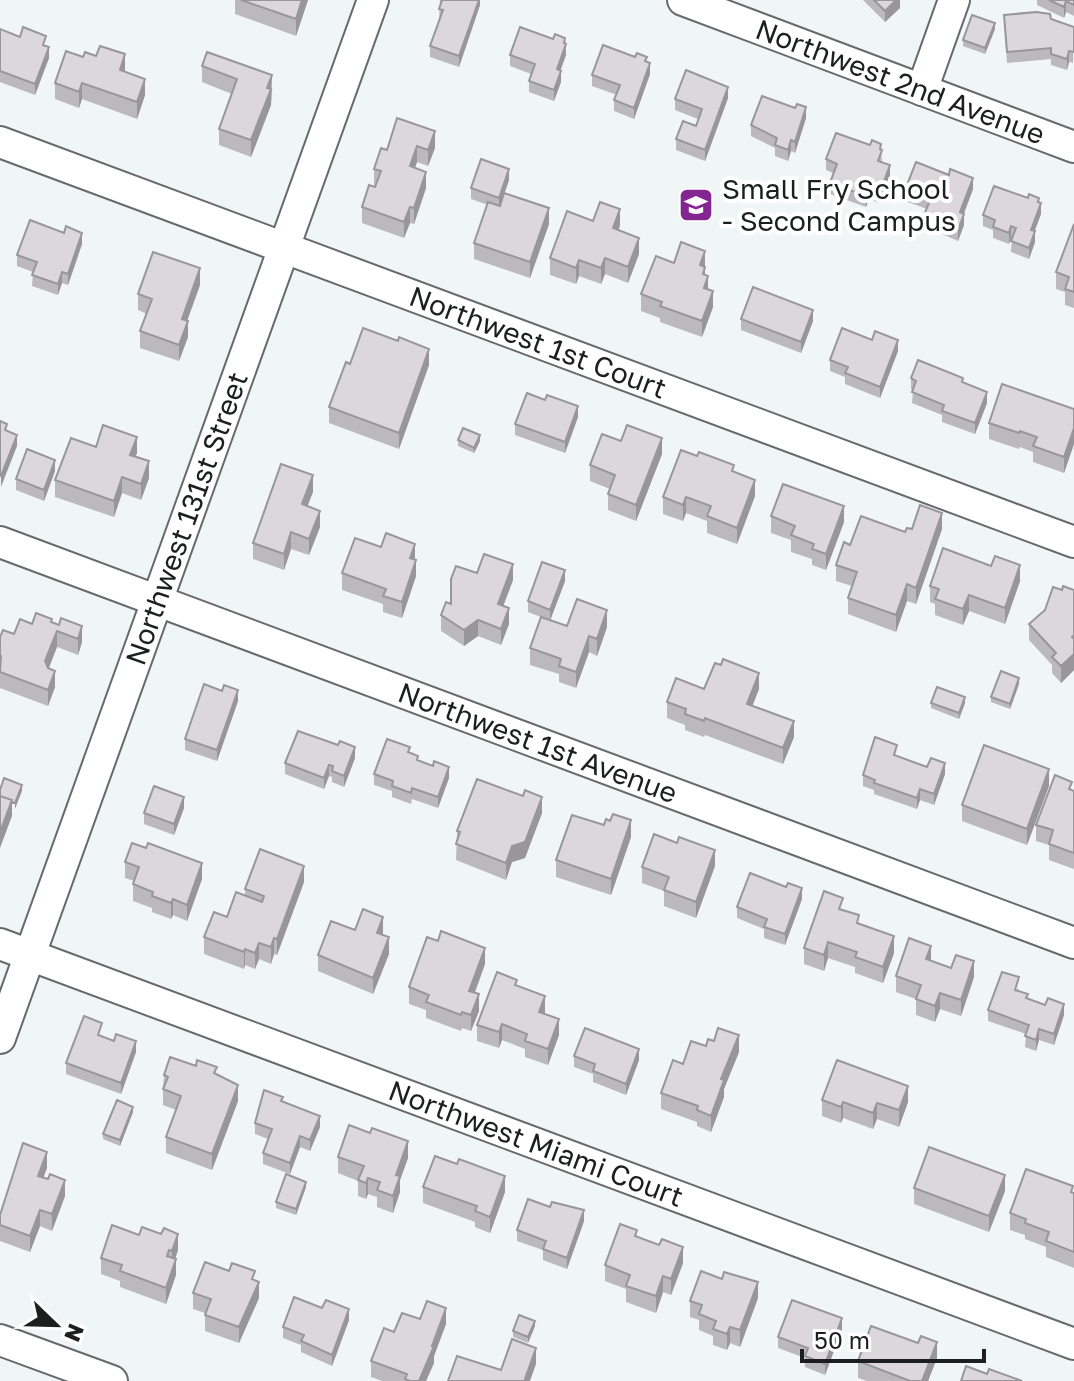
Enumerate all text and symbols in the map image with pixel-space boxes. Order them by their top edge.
street label: Northwest 2nd Avenue [751,12,1049,150]
place label: Small Fry School - Second Campus [722,172,956,237]
school or university icon: Small Fry School - Second Campus [677,186,715,224]
street label: Northwest 1st Court [405,279,671,405]
street label: Northwest 131st Street [118,367,254,669]
street label: Northwest 1st Avenue [394,675,682,809]
street label: Northwest Miami Court [384,1073,688,1213]
north arrow [16,1285,96,1365]
scale bar [802,1313,984,1363]
text: N [59,1320,91,1346]
text: 50 m [814,1325,870,1354]

